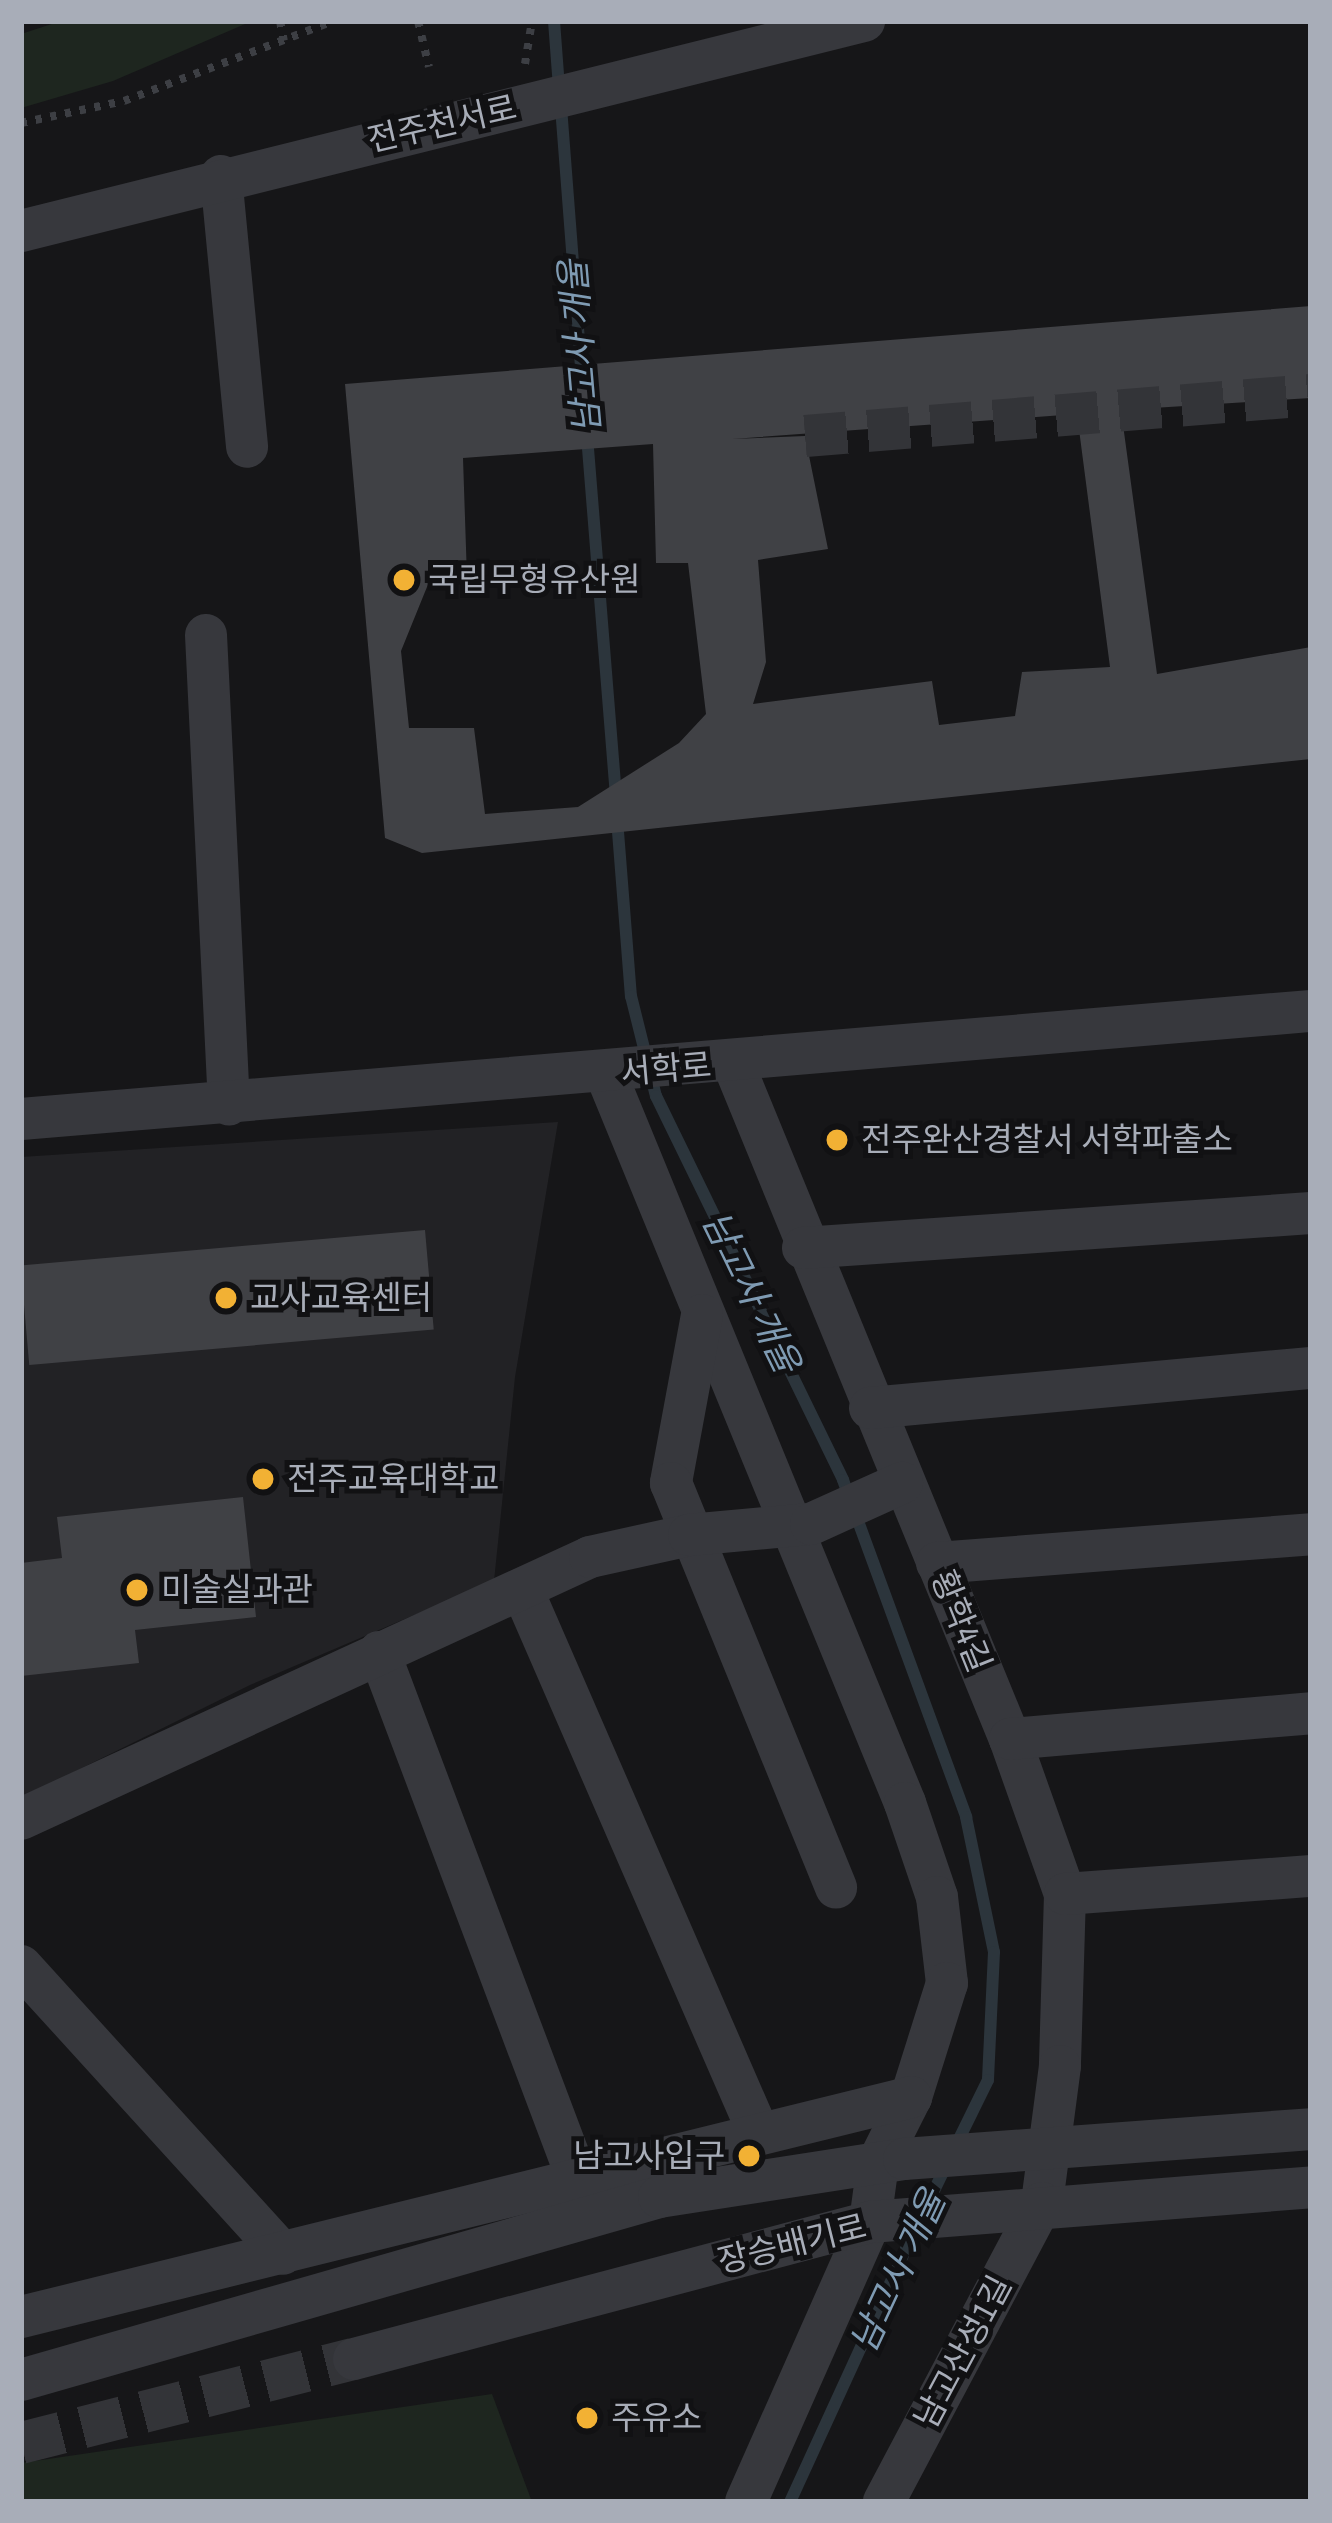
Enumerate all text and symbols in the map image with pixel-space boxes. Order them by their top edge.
street label: 전주천서로 [364,88,520,160]
water label: 남고사 개울 [551,259,609,435]
place label: 국립무형유산원 [428,560,641,600]
marker: 국립무형유산원 [391,567,417,593]
street label: 서학로 [619,1045,713,1093]
place label: 전주완산경찰서 서학파출소 [861,1120,1233,1160]
marker: 전주완산경찰서 서학파출소 [824,1127,850,1153]
water label: 남고사 개울 [693,1204,809,1380]
place label: 교사교육센터 [250,1278,432,1318]
marker: 교사교육센터 [213,1285,239,1311]
place label: 전주교육대학교 [287,1459,500,1499]
marker: 전주교육대학교 [250,1466,276,1492]
street label: 황학4길 [923,1564,999,1678]
place label: 미술실과관 [161,1570,313,1610]
marker: 미술실과관 [124,1577,150,1603]
place label: 남고사입구 [573,2136,725,2176]
marker: 남고사입구 [736,2143,762,2169]
water label: 남고사 개울 [842,2183,954,2359]
street label: 장승배기로 [714,2206,870,2282]
street label: 남고산성1길 [906,2269,1020,2435]
place label: 주유소 [611,2398,702,2438]
marker: 주유소 [574,2405,600,2431]

